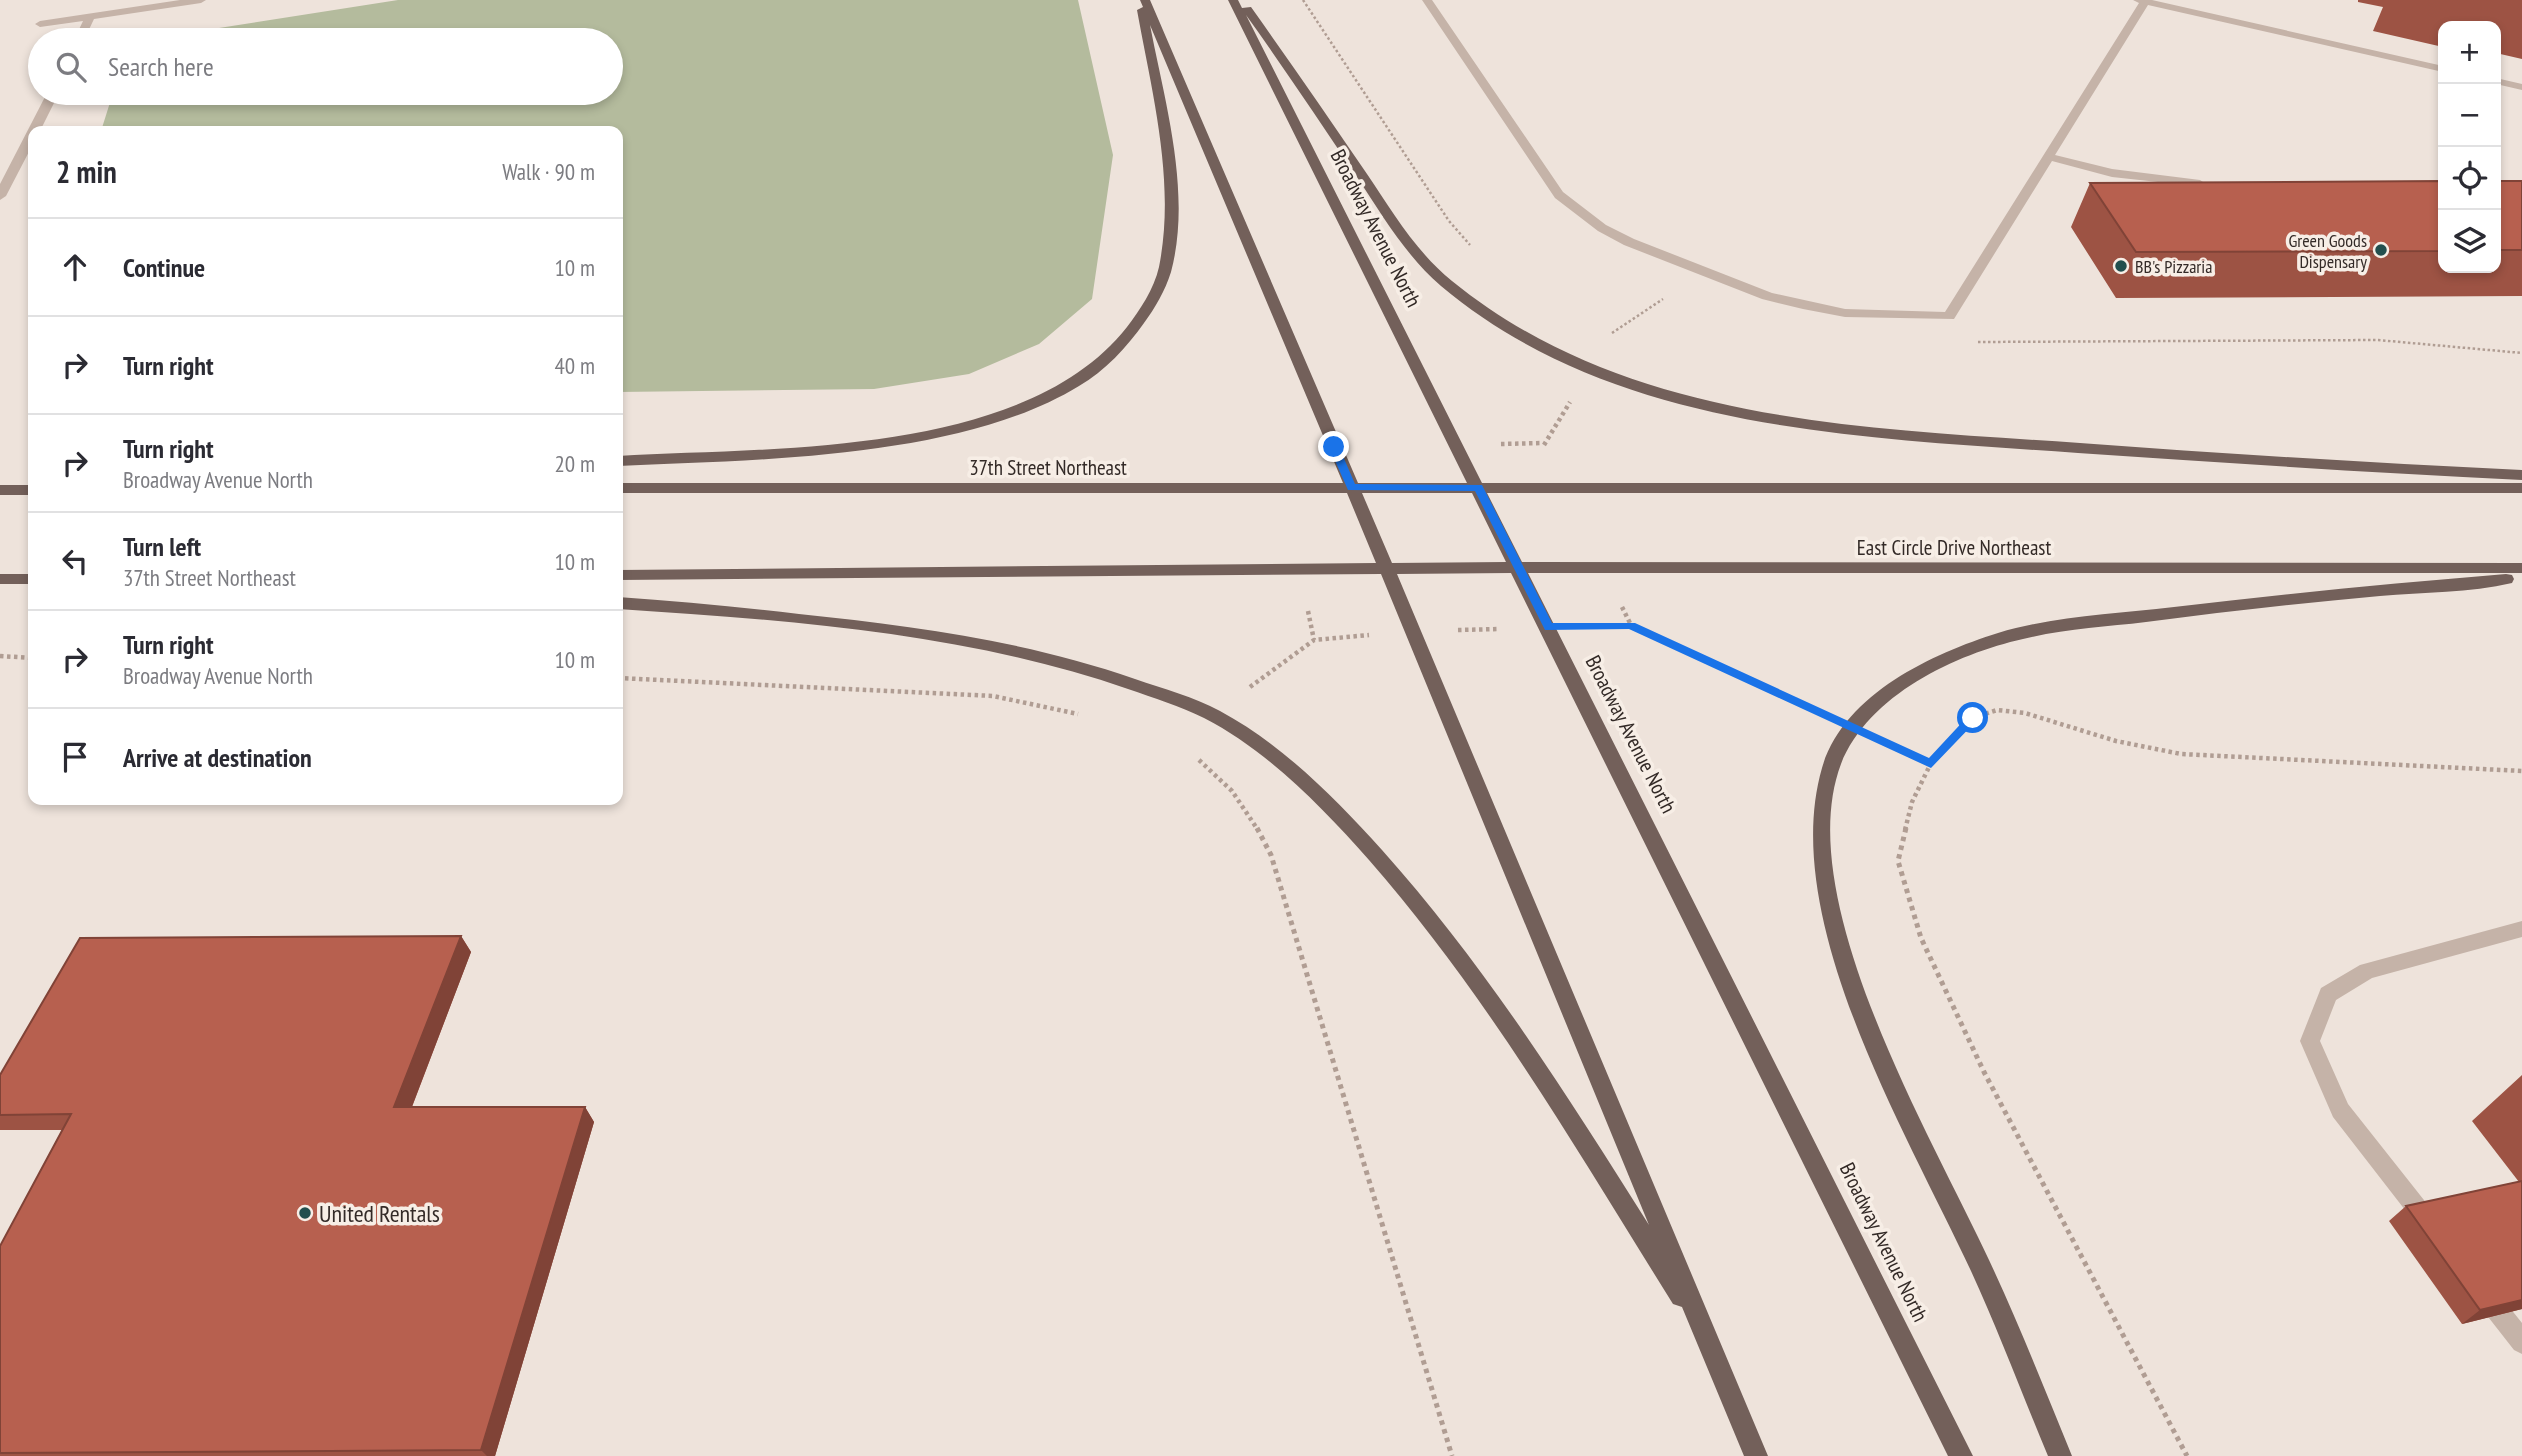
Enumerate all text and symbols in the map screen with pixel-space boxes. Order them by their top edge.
map controls [2438,21,2501,273]
button: + [2438,21,2501,84]
search box [28,28,623,105]
icon: search [52,48,90,86]
text: Search here [108,50,214,83]
button: − [2438,84,2501,147]
street label: Broadway Avenue North [1325,145,1427,311]
button: locate [2438,147,2501,210]
text: 2 min [56,152,117,191]
text: Walk · 90 m [502,157,595,186]
button: layers [2438,210,2501,273]
place label: Green Goods Dispensary [2288,229,2367,273]
marker: Green Goods Dispensary [2373,242,2389,258]
icon: ahead [56,248,94,286]
text: Continue [123,251,205,284]
text: 10 m [554,253,595,282]
place label: BB's Pizzaria [2135,255,2212,278]
marker: BB's Pizzaria [2113,258,2129,274]
icon: right [56,346,94,384]
text: Turn right [123,349,214,382]
text: 40 m [554,351,595,380]
route end [1318,431,1349,462]
text: Turn right [123,432,214,465]
icon: right [56,444,94,482]
text: 20 m [554,449,595,478]
street label: 37th Street Northeast [969,454,1127,481]
text: Broadway Avenue North [123,465,313,494]
text: Turn left [123,530,201,563]
street label: East Circle Drive Northeast [1857,534,2051,561]
icon: left [56,542,94,580]
text: 10 m [554,547,595,576]
text: 37th Street Northeast [123,563,296,592]
text: Turn right [123,628,214,661]
icon: right [56,640,94,678]
text: 10 m [554,645,595,674]
street label: Broadway Avenue North [1580,651,1682,817]
text: Broadway Avenue North [123,661,313,690]
route start [1957,702,1988,733]
icon: arrive [56,738,94,776]
text: Arrive at destination [123,741,312,774]
street label: Broadway Avenue North [1834,1158,1934,1326]
place label: United Rentals [319,1198,440,1229]
marker: United Rentals [297,1205,313,1221]

